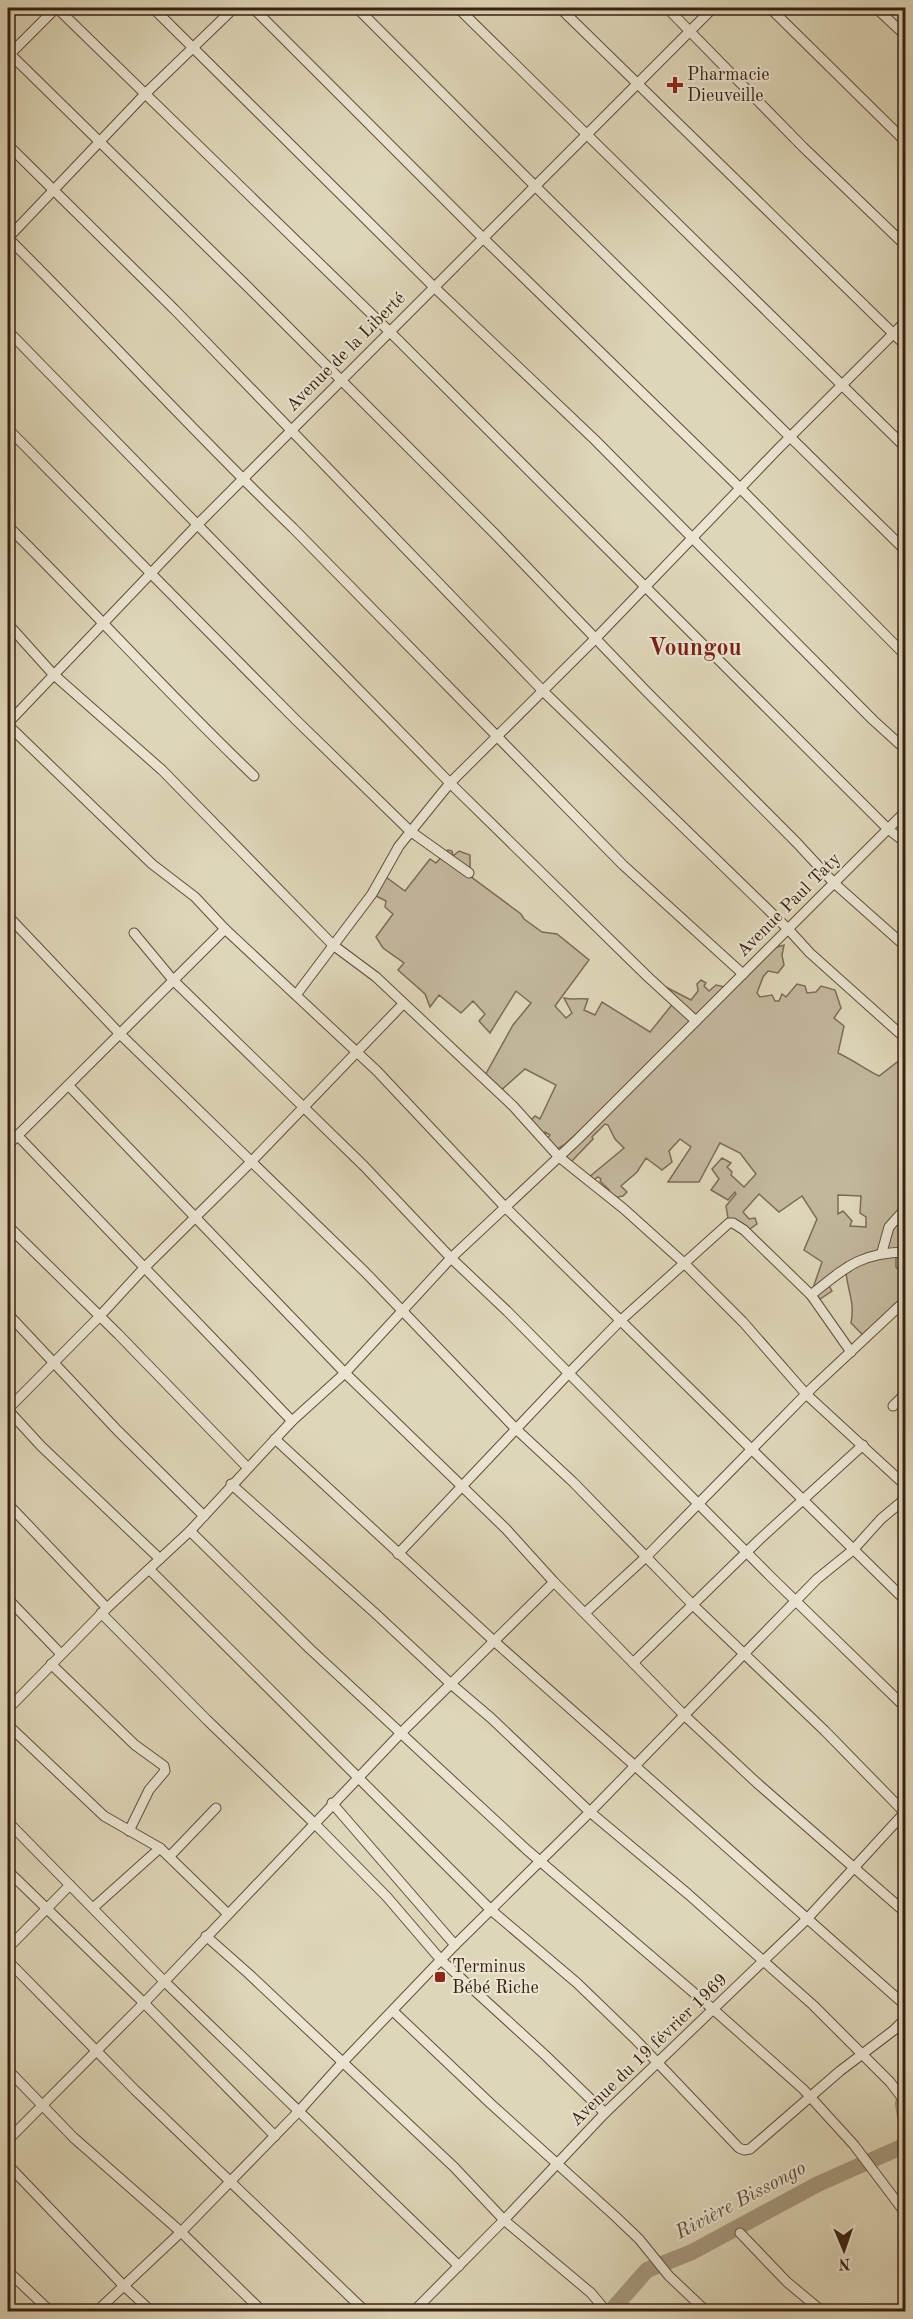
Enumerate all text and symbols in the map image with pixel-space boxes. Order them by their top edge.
place label: Pharmacie Dieuveille [687,66,769,105]
marker: Pharmacie Dieuveille [668,78,682,92]
street label: Avenue de la Liberté [283,289,409,415]
district label: Voungou [648,637,742,661]
street label: Avenue Paul Taty [734,849,845,960]
place label: Terminus Bébé Riche [452,1958,539,1997]
marker: Terminus Bébé Riche [433,1970,447,1984]
street label: Avenue du 19 février 1969 [567,1970,731,2130]
water label: Rivière Bissongo [672,2158,810,2244]
north arrow [814,2220,874,2280]
text: N [837,2255,851,2271]

